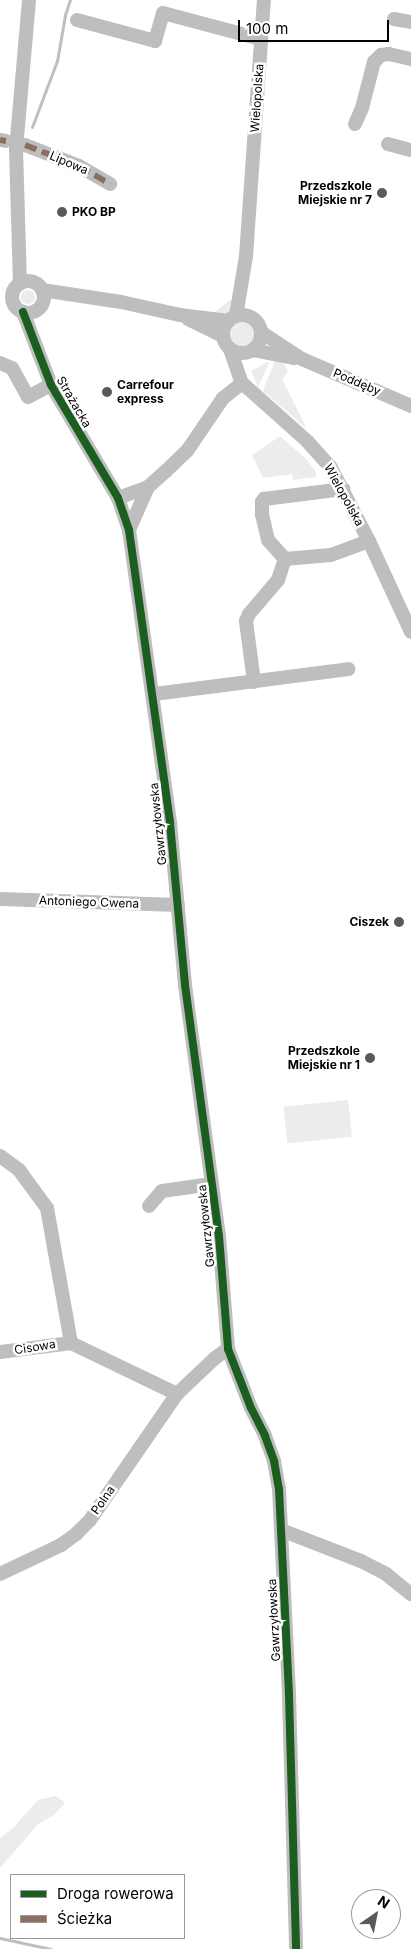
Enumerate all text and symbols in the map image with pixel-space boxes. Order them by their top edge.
scale bar [241,10,392,42]
text: 100 m [246,19,288,38]
street label: Wielopolska [247,63,267,133]
street label: Lipowa [48,148,90,178]
place label: Przedszkole Miejskie nr 7 [298,179,372,207]
marker: Przedszkole Miejskie nr 7 [376,187,388,199]
place label: PKO BP [72,205,116,219]
marker: PKO BP [56,206,68,218]
street label: Poddęby [331,366,383,398]
street label: Strażacka [54,374,94,430]
place label: Carrefour express [117,378,174,406]
marker: Carrefour express [101,386,113,398]
street label: Wielopolska [321,461,367,529]
street label: Gawrzyłowska [147,782,169,866]
street label: Antoniego Cwena [39,893,139,911]
place label: Ciszek [349,915,389,929]
marker: Ciszek [393,916,405,928]
place label: Przedszkole Miejskie nr 1 [288,1044,360,1072]
marker: Przedszkole Miejskie nr 1 [364,1052,376,1064]
street label: Gawrzyłowska [195,1184,217,1268]
street label: Cisowa [13,1337,57,1357]
street label: Polna [88,1483,118,1517]
street label: Gawrzyłowska [265,1578,283,1662]
legend [10,1874,185,1939]
text: Droga rowerowa [57,1884,174,1903]
north arrow [351,1889,401,1939]
text: N [375,1892,393,1912]
text: Ścieżka [57,1909,112,1928]

